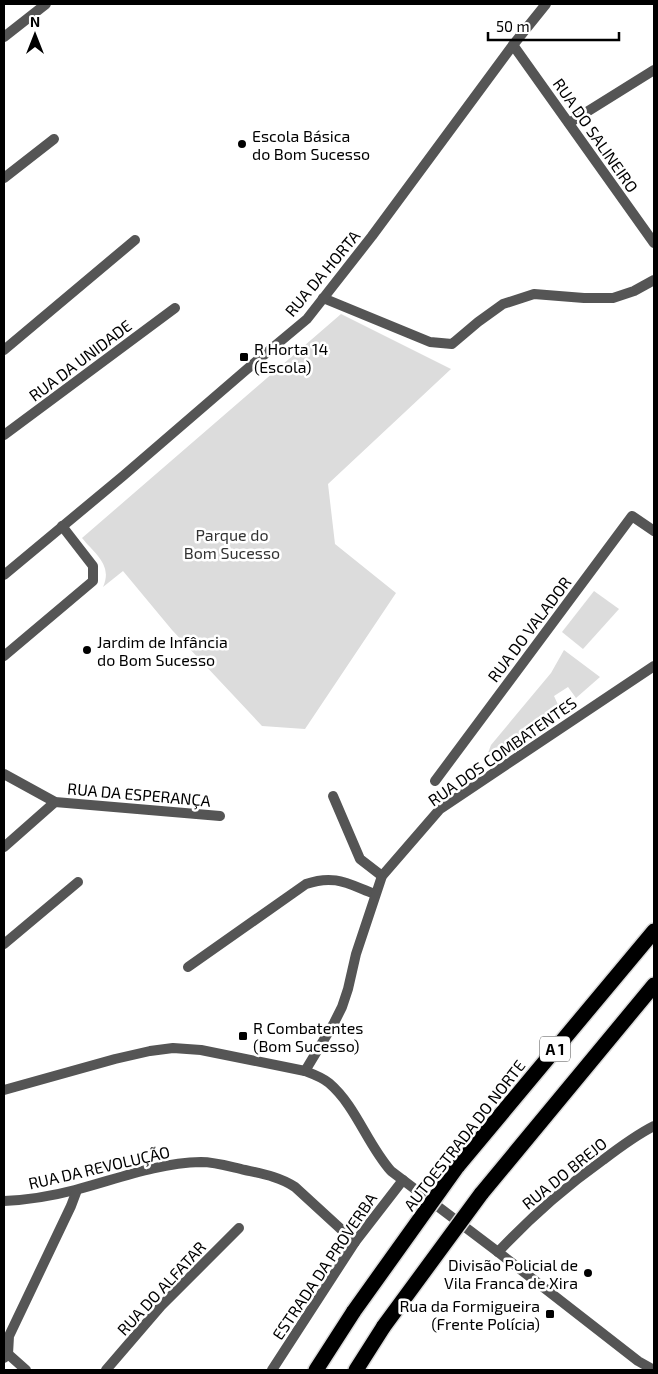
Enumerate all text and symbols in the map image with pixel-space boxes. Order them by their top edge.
north arrow [10,10,60,60]
scale bar [488,10,619,42]
text: N [30,13,40,30]
text: 50 m [496,17,530,35]
street label: RUA DO SALINEIRO [550,74,642,196]
place label: Escola Básica do Bom Sucesso [252,126,370,163]
marker: Escola Básica do Bom Sucesso [236,138,248,150]
street label: RUA DA HORTA [280,226,364,320]
street label: RUA DA UNIDADE [25,315,135,405]
place label: R Horta 14 (Escola) [254,339,328,376]
marker: R Horta 14 (Escola) [238,351,250,363]
park label: Parque do Bom Sucesso [184,525,280,562]
street label: RUA DO VALADOR [483,573,575,685]
place label: Jardim de Infância do Bom Sucesso [97,632,228,669]
marker: Jardim de Infância do Bom Sucesso [81,644,93,656]
street label: RUA DOS COMBATENTES [424,692,580,809]
street label: RUA DA ESPERANÇA [66,778,212,811]
place label: R Combatentes (Bom Sucesso) [253,1018,363,1055]
marker: R Combatentes (Bom Sucesso) [237,1030,249,1042]
road number: A 1 [540,1036,570,1062]
street label: AUTOESTRADA DO NORTE [399,1056,529,1214]
street label: RUA DO BREJO [518,1133,610,1213]
street label: RUA DA REVOLUÇÃO [26,1141,172,1194]
street label: ESTRADA DA PROVERBA [268,1189,380,1343]
street label: RUA DO ALFATAR [113,1237,209,1339]
place label: Divisão Policial de Vila Franca de Xira [444,1255,578,1292]
marker: Divisão Policial de Vila Franca de Xira [582,1267,594,1279]
place label: Rua da Formigueira (Frente Polícia) [399,1296,540,1333]
marker: Rua da Formigueira (Frente Polícia) [544,1308,556,1320]

